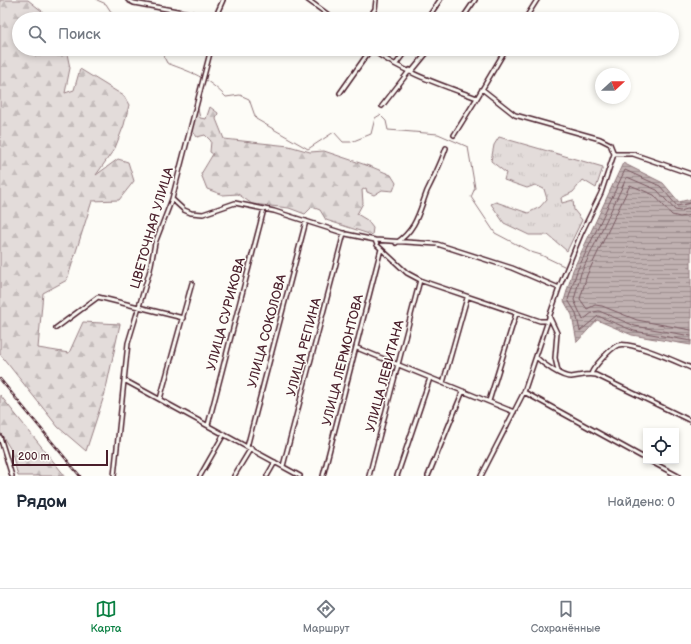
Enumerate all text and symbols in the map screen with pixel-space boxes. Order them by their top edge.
search box [12,12,679,56]
icon: search [26,23,48,45]
text: Поиск [58,25,101,44]
north arrow [595,68,631,104]
street label: ЦВЕТОЧНАЯ УЛИЦА [127,165,177,291]
street label: УЛИЦА СУРИКОВА [203,256,249,372]
street label: УЛИЦА СОКОЛОВА [244,272,290,389]
street label: УЛИЦА ЛЕРМОНТОВА [319,293,367,427]
street label: УЛИЦА РЕПИНА [283,296,325,398]
street label: УЛИЦА ЛЕВИТАНА [362,318,408,434]
map controls [643,428,679,464]
button: locate [643,428,679,464]
scale bar [12,448,108,467]
text: 200 m [18,450,50,463]
text: Рядом [16,492,67,512]
text: Найдено: 0 [607,494,675,510]
tab: Карта [91,598,122,635]
tab: Маршрут [303,598,350,635]
tab: Сохранённые [531,598,600,635]

